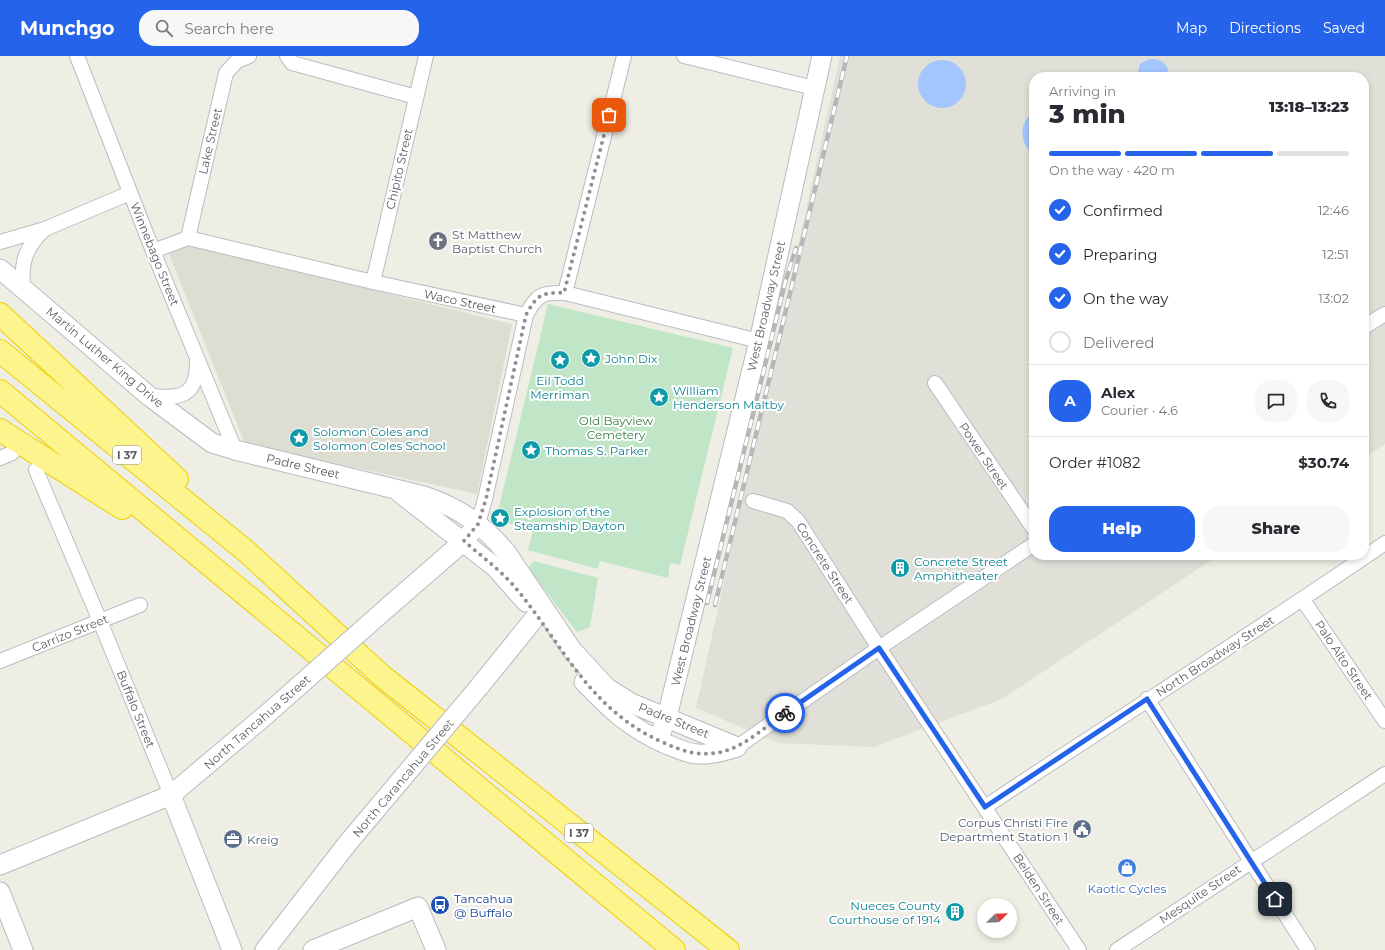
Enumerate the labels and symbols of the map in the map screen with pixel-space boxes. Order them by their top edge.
pin [592,98,626,132]
street label: Lake Street [195,106,225,176]
street label: Chipito Street [382,127,416,211]
street label: Winnebago Street [127,200,183,308]
place label: St Matthew Baptist Church [452,227,542,256]
church icon: St Matthew Baptist Church [427,230,449,252]
street label: West Broadway Street [744,239,788,373]
street label: Waco Street [423,286,498,316]
street label: Martin Luther King Drive [43,303,167,411]
place icon: John Dix [580,347,602,369]
place icon: Eil Todd Merriman [549,349,571,371]
place label: John Dix [604,351,658,366]
place label: Eil Todd Merriman [530,373,590,402]
place label: William Henderson Maltby [673,383,784,412]
place icon: William Henderson Maltby [648,386,670,408]
park label: Old Bayview Cemetery [579,413,654,442]
street label: Power Street [956,420,1012,492]
place label: Solomon Coles and Solomon Coles School [313,424,446,453]
place icon: Solomon Coles and Solomon Coles School [288,427,310,449]
place icon: Thomas S. Parker [520,439,542,461]
place label: Thomas S. Parker [545,443,649,458]
road number: I 37 [113,446,141,464]
street label: Padre Street [265,450,341,482]
place label: Explosion of the Steamship Dayton [514,504,625,533]
place icon: Explosion of the Steamship Dayton [489,507,511,529]
street label: Concrete Street [793,520,857,607]
street label: West Broadway Street [668,554,714,687]
place label: Concrete Street Amphitheater [914,554,1008,583]
building icon: Concrete Street Amphitheater [889,557,911,579]
street label: Carrizo Street [30,611,111,655]
street label: North Broadway Street [1153,612,1277,700]
street label: Palo Alto Street [1312,617,1376,703]
street label: Buffalo Street [114,668,158,750]
street label: North Tancahua Street [201,671,314,772]
courier [765,693,805,733]
street label: Padre Street [636,699,712,741]
street label: North Carancahua Street [349,716,457,840]
place label: Corpus Christi Fire Department Station 1 [939,815,1068,844]
public building icon: Corpus Christi Fire Department Station 1 [1071,818,1093,840]
road number: I 37 [565,824,593,842]
office icon: Kreig [222,828,244,850]
place label: Kreig [247,832,279,847]
street label: Belden Street [1010,850,1068,928]
shop icon: Kaotic Cycles [1116,857,1138,879]
street label: Mesquite Street [1156,861,1244,927]
place label: Kaotic Cycles [1088,881,1167,896]
pin [1258,882,1292,916]
place label: Tancahua @ Buffalo [454,891,513,920]
bus stop icon: Tancahua @ Buffalo [429,894,451,916]
place label: Nueces County Courthouse of 1914 [829,898,941,927]
north arrow [977,898,1017,938]
building icon: Nueces County Courthouse of 1914 [944,901,966,923]

